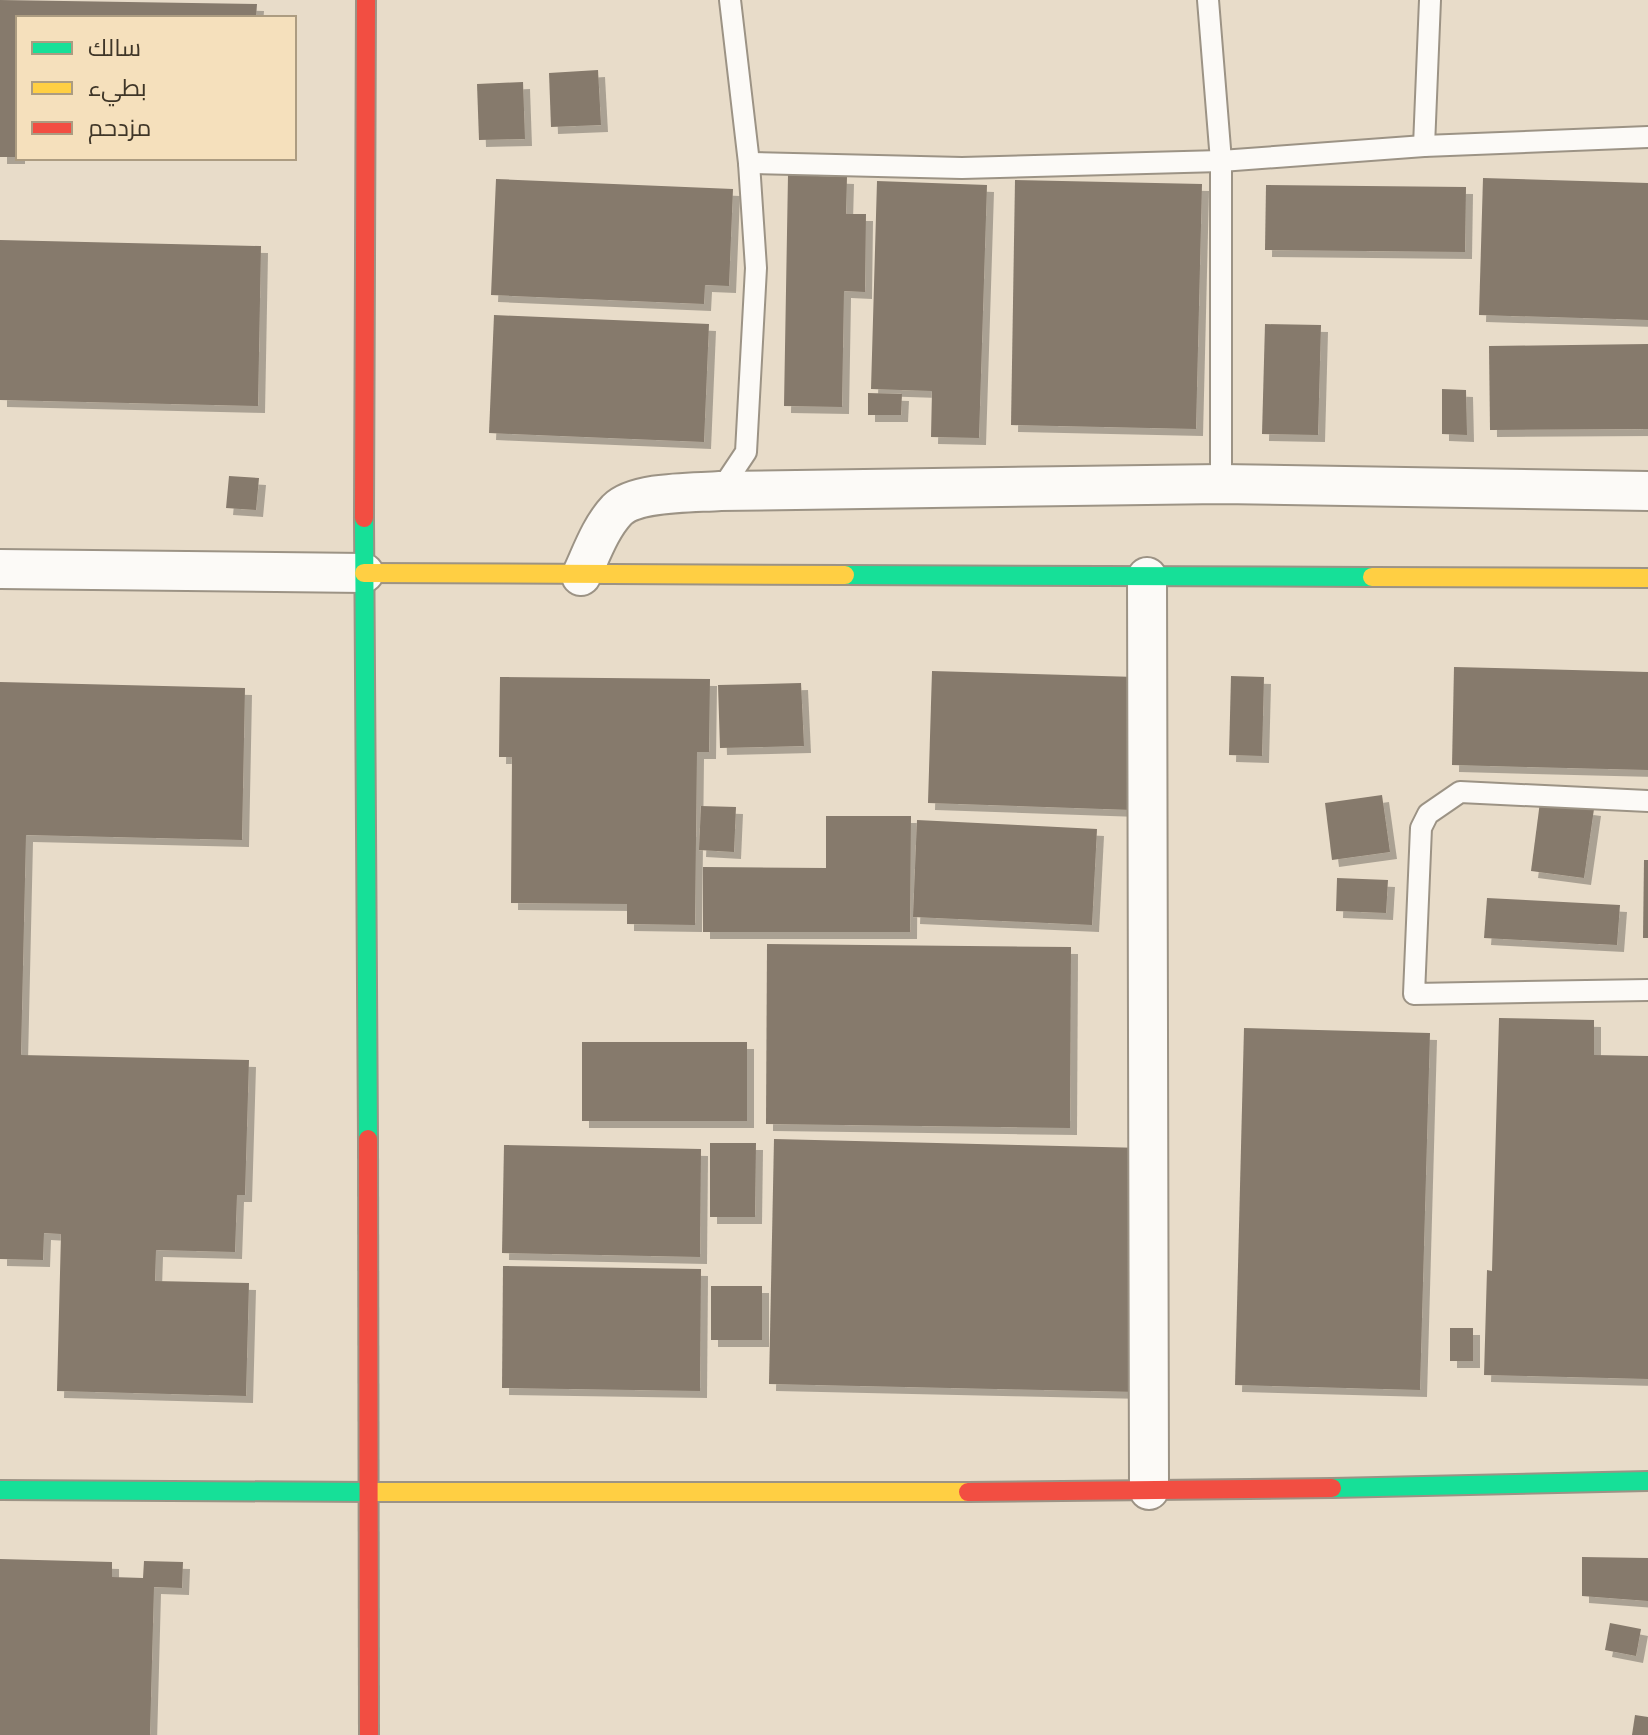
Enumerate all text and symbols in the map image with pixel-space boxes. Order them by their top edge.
legend [16,16,296,160]
text: سالك [88,30,141,65]
text: بطيء [88,70,147,107]
text: مزدحم [88,110,151,145]

